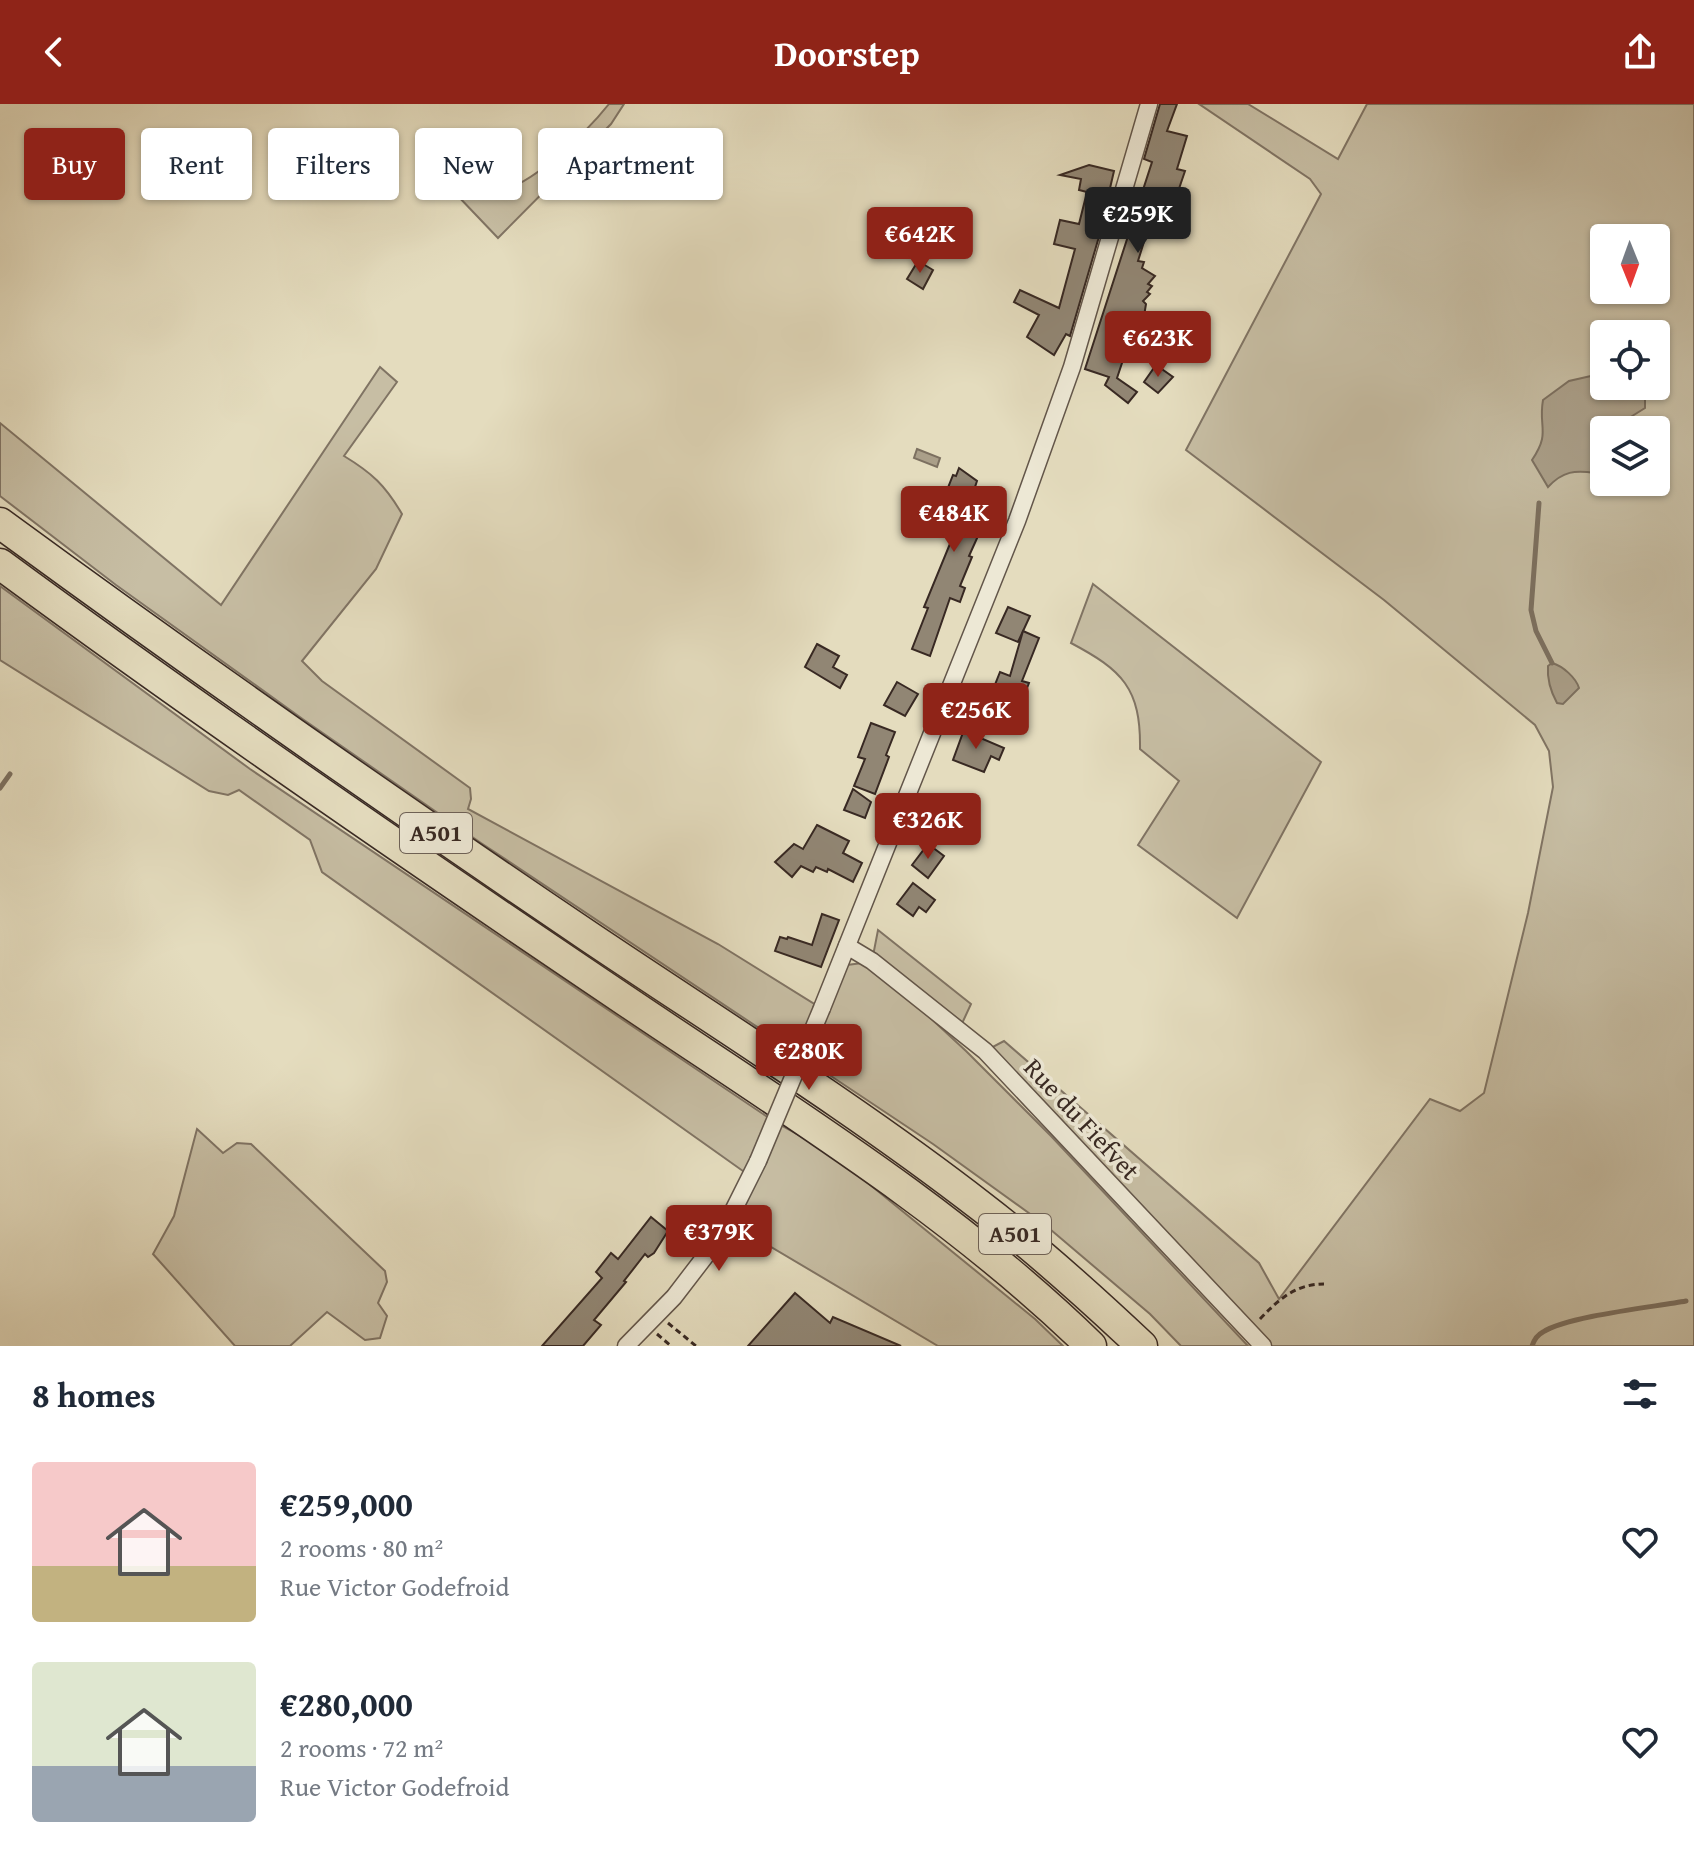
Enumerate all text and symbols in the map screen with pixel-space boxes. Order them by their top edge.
text: Doorstep [774,26,920,79]
icon: back [32,30,76,74]
icon: share [1618,30,1662,74]
chip: Buy [24,128,125,200]
chip: Rent [141,128,252,200]
chip: Filters [268,128,399,200]
chip: New [415,128,522,200]
chip: Apartment [538,128,723,200]
pin: €259K [1082,187,1194,255]
text: €259K [1103,193,1173,232]
pin: €642K [864,207,976,275]
text: €642K [885,213,955,252]
north arrow [1590,224,1670,304]
map controls [1590,224,1670,496]
pin: €623K [1102,311,1214,379]
text: €623K [1123,317,1193,356]
button: locate [1590,320,1670,400]
button: layers [1590,416,1670,496]
pin: €484K [898,486,1010,554]
text: €484K [919,492,989,531]
pin: €256K [920,683,1032,751]
text: €256K [941,689,1011,728]
pin: €326K [872,793,984,861]
text: €326K [893,799,963,838]
road number: A501 [400,813,472,853]
pin: €280K [753,1024,865,1092]
text: €280K [774,1030,844,1069]
street label: Rue du Fiefvet [1015,1049,1149,1189]
pin: €379K [663,1205,775,1273]
text: €379K [684,1211,754,1250]
road number: A501 [979,1214,1051,1254]
text: 8 homes [32,1370,156,1419]
icon: filters [1618,1372,1662,1416]
text: €259,000 [280,1479,413,1528]
icon: home [96,1494,192,1590]
icon: heart [1618,1520,1662,1564]
text: 2 rooms · 80 m² [280,1528,443,1567]
text: Rue Victor Godefroid [280,1567,509,1606]
text: €280,000 [280,1679,413,1728]
icon: home [96,1694,192,1790]
icon: heart [1618,1720,1662,1764]
text: 2 rooms · 72 m² [280,1728,443,1767]
text: Rue Victor Godefroid [280,1767,509,1806]

